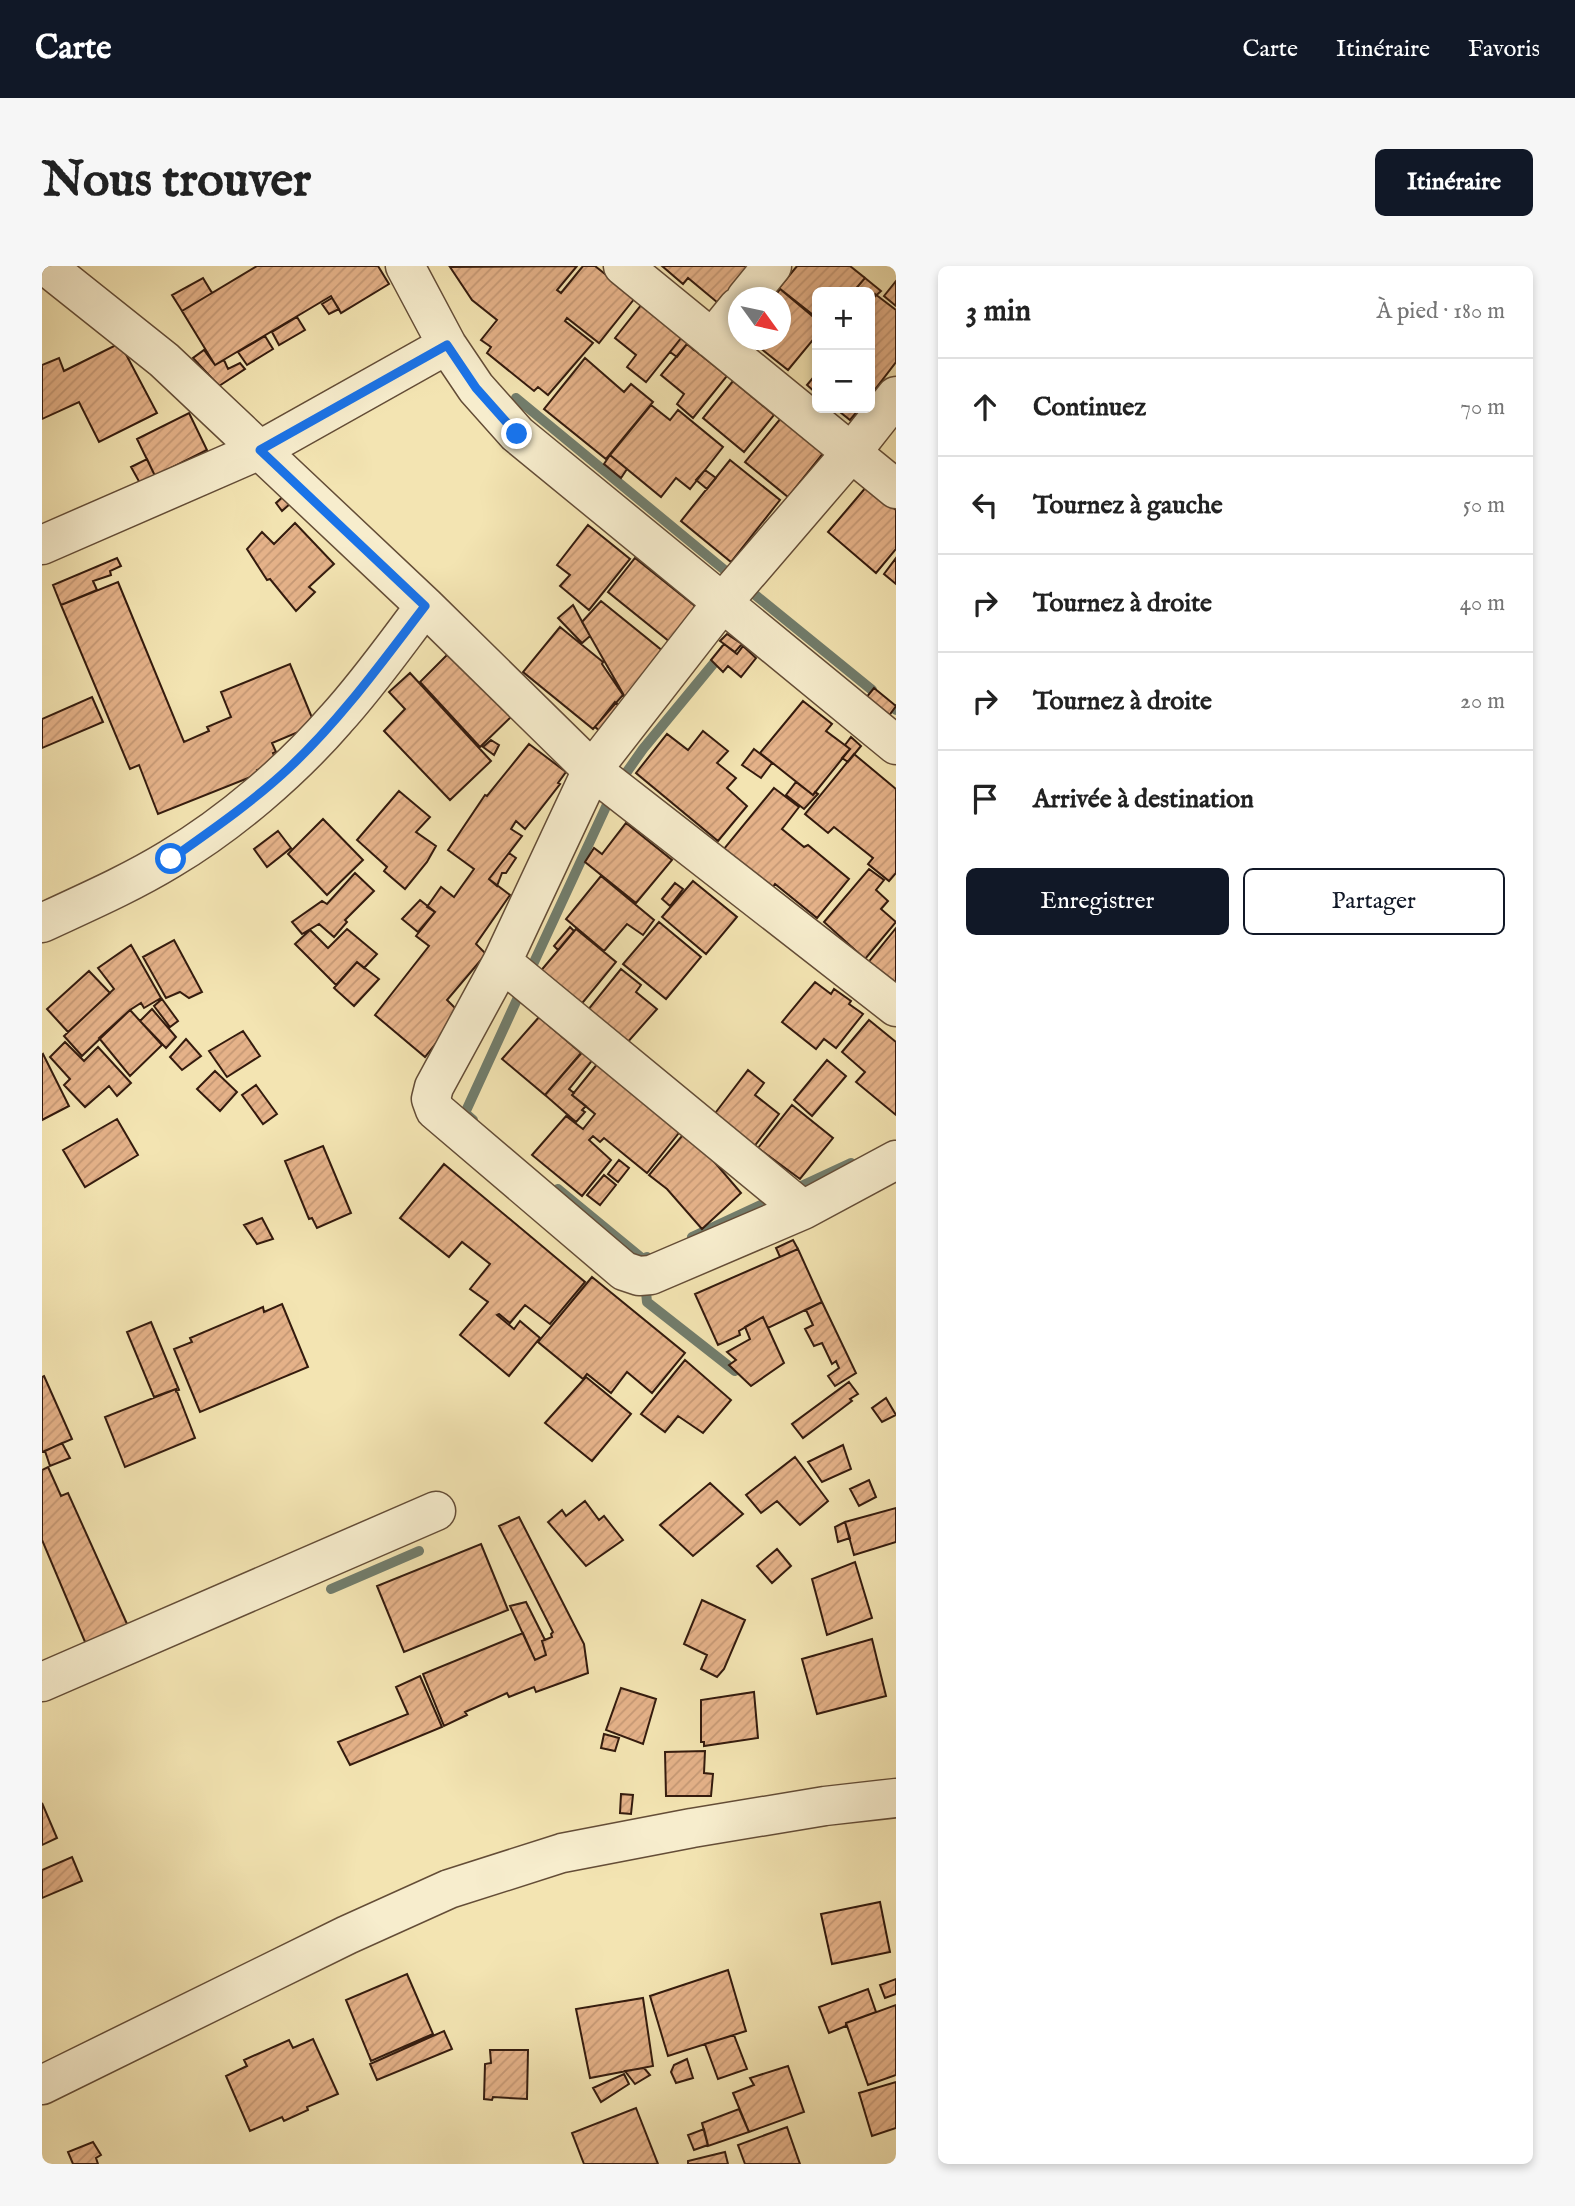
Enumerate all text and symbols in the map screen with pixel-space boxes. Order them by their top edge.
text: Carte [35,28,111,70]
text: Carte [1242,34,1298,65]
text: Itinéraire [1336,34,1430,65]
text: Favoris [1468,34,1540,65]
button: Itinéraire [1375,149,1533,216]
text: Nous trouver [42,151,311,213]
north arrow [728,287,791,350]
map controls [812,287,875,413]
button: + [812,287,875,350]
text: 3 min [966,293,1031,331]
text: À pied · 180 m [1376,297,1505,326]
button: − [812,350,875,413]
icon: ahead [966,388,1004,426]
text: Continuez [1033,391,1146,424]
text: 70 m [1460,393,1505,422]
route end [501,418,532,449]
icon: left [966,486,1004,524]
text: Tournez à gauche [1033,489,1223,522]
text: 50 m [1463,491,1505,520]
icon: right [966,584,1004,622]
text: Tournez à droite [1033,587,1212,620]
text: 40 m [1460,589,1505,618]
icon: right [966,682,1004,720]
text: Tournez à droite [1033,685,1212,718]
text: 20 m [1460,687,1505,716]
icon: arrive [966,780,1004,818]
text: Arrivée à destination [1033,783,1254,816]
route start [155,843,186,874]
button: Enregistrer [966,868,1229,935]
button: Partager [1243,868,1505,935]

